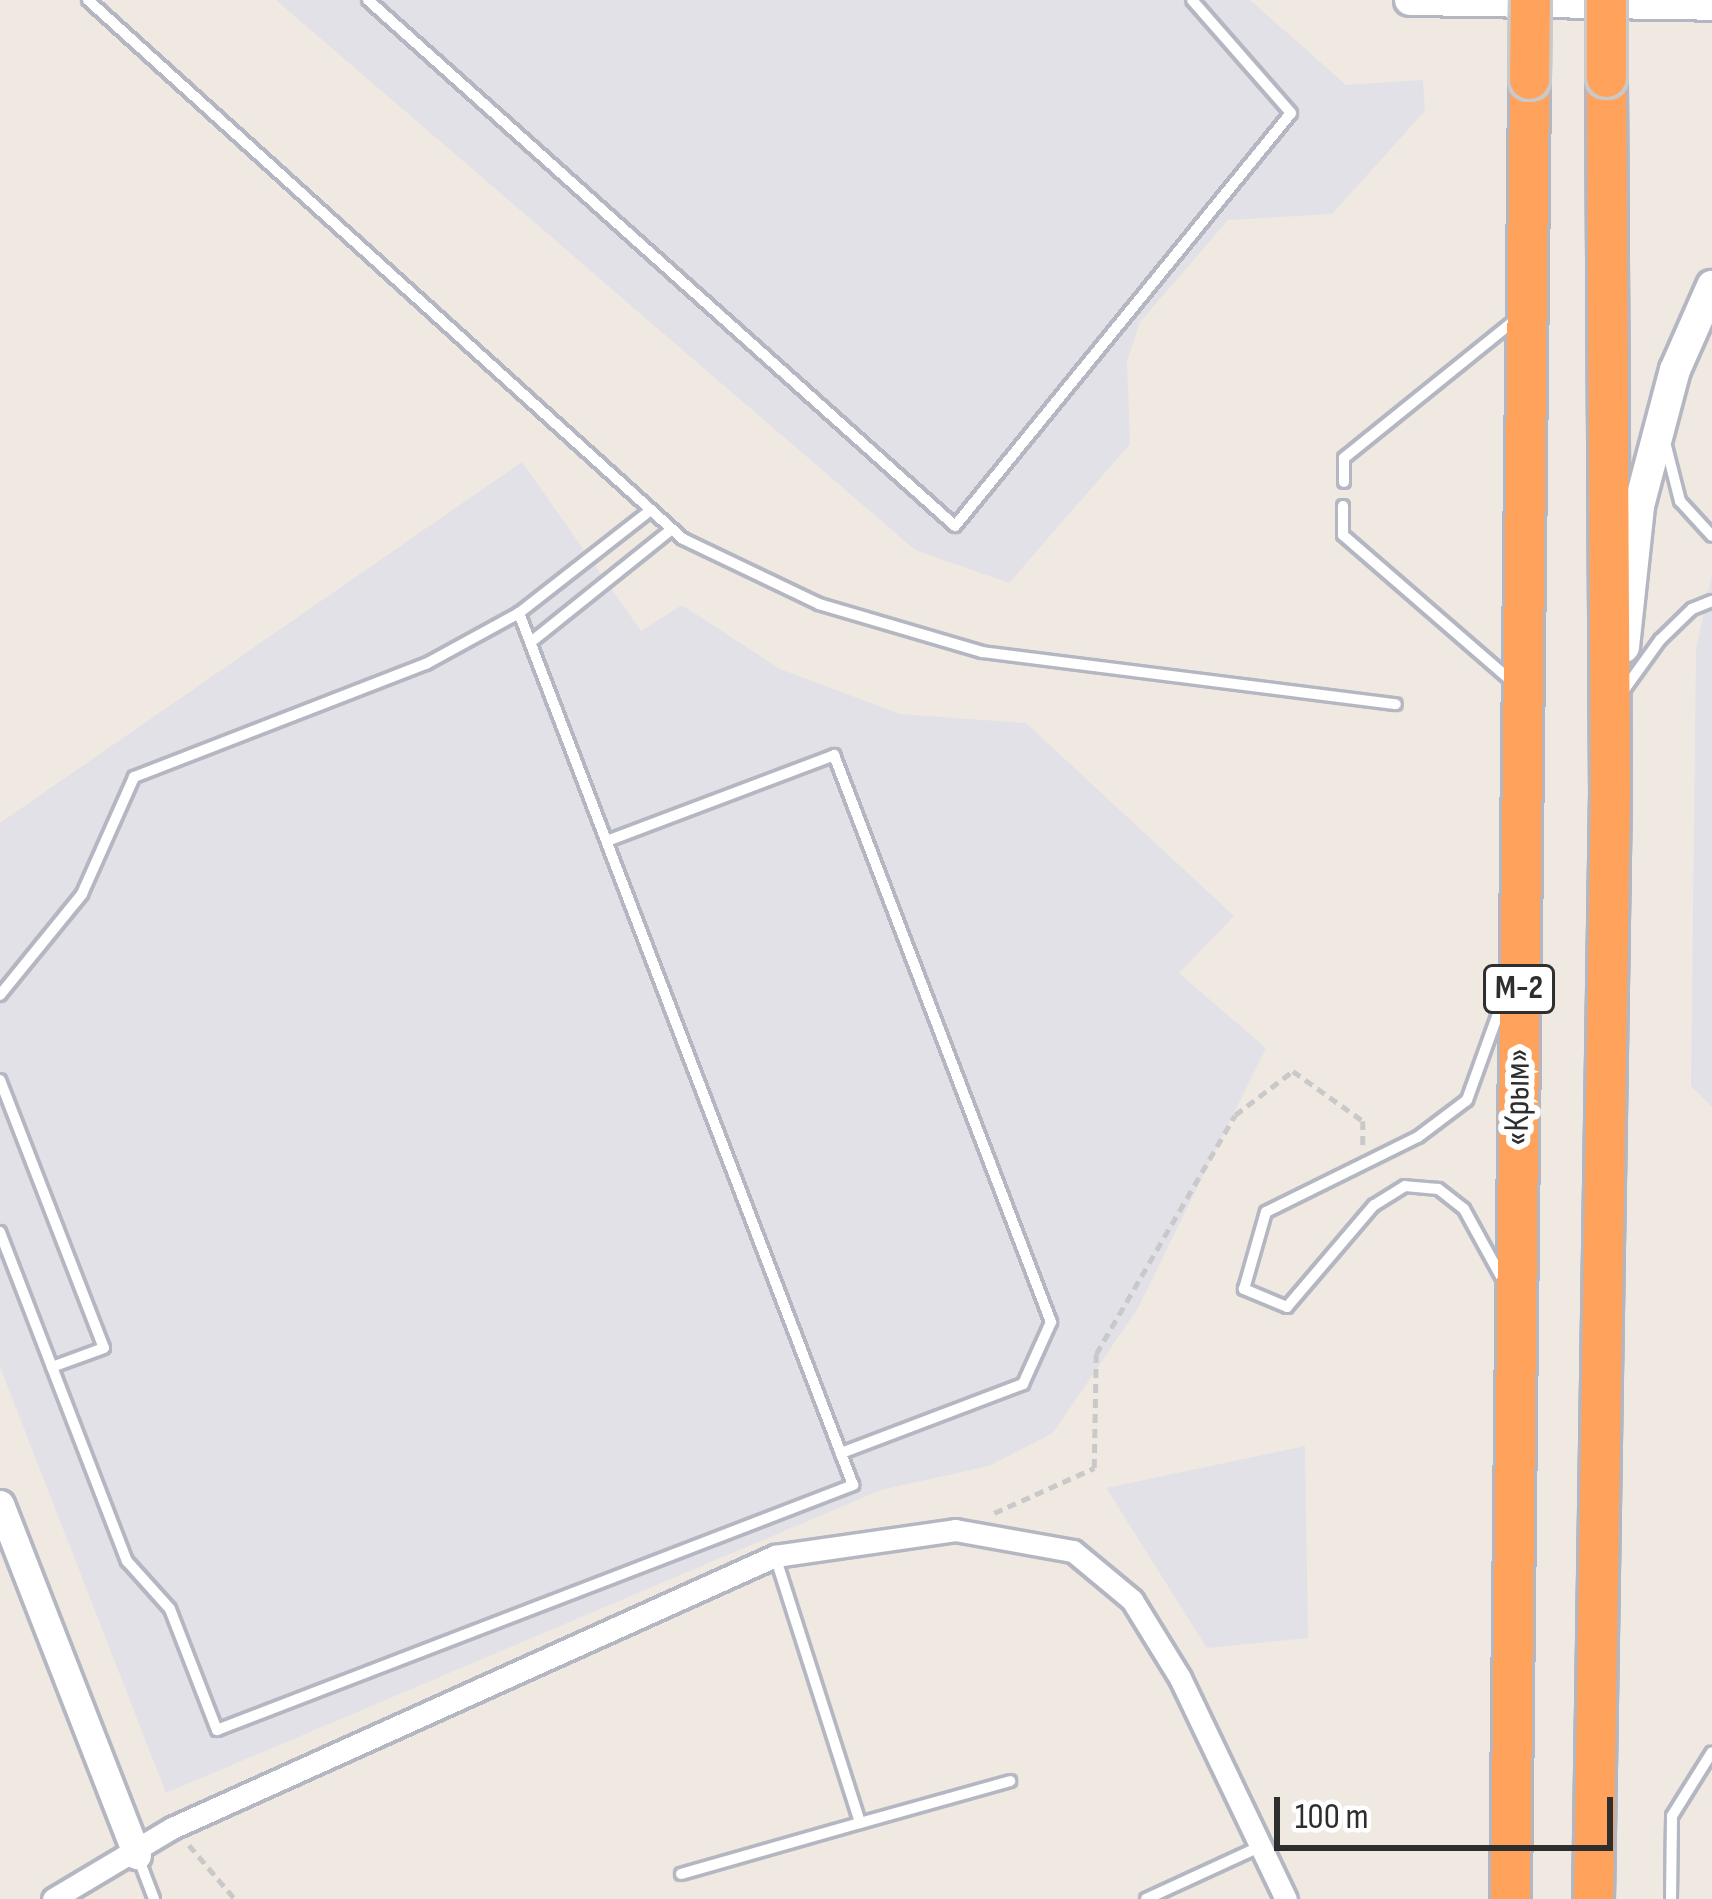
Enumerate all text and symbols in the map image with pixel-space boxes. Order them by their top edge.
road number: М-2 [1483,962,1555,1016]
street label: «Крым» [1496,1048,1540,1146]
scale bar [1280,1773,1619,1847]
text: 100 m [1295,1796,1369,1839]

